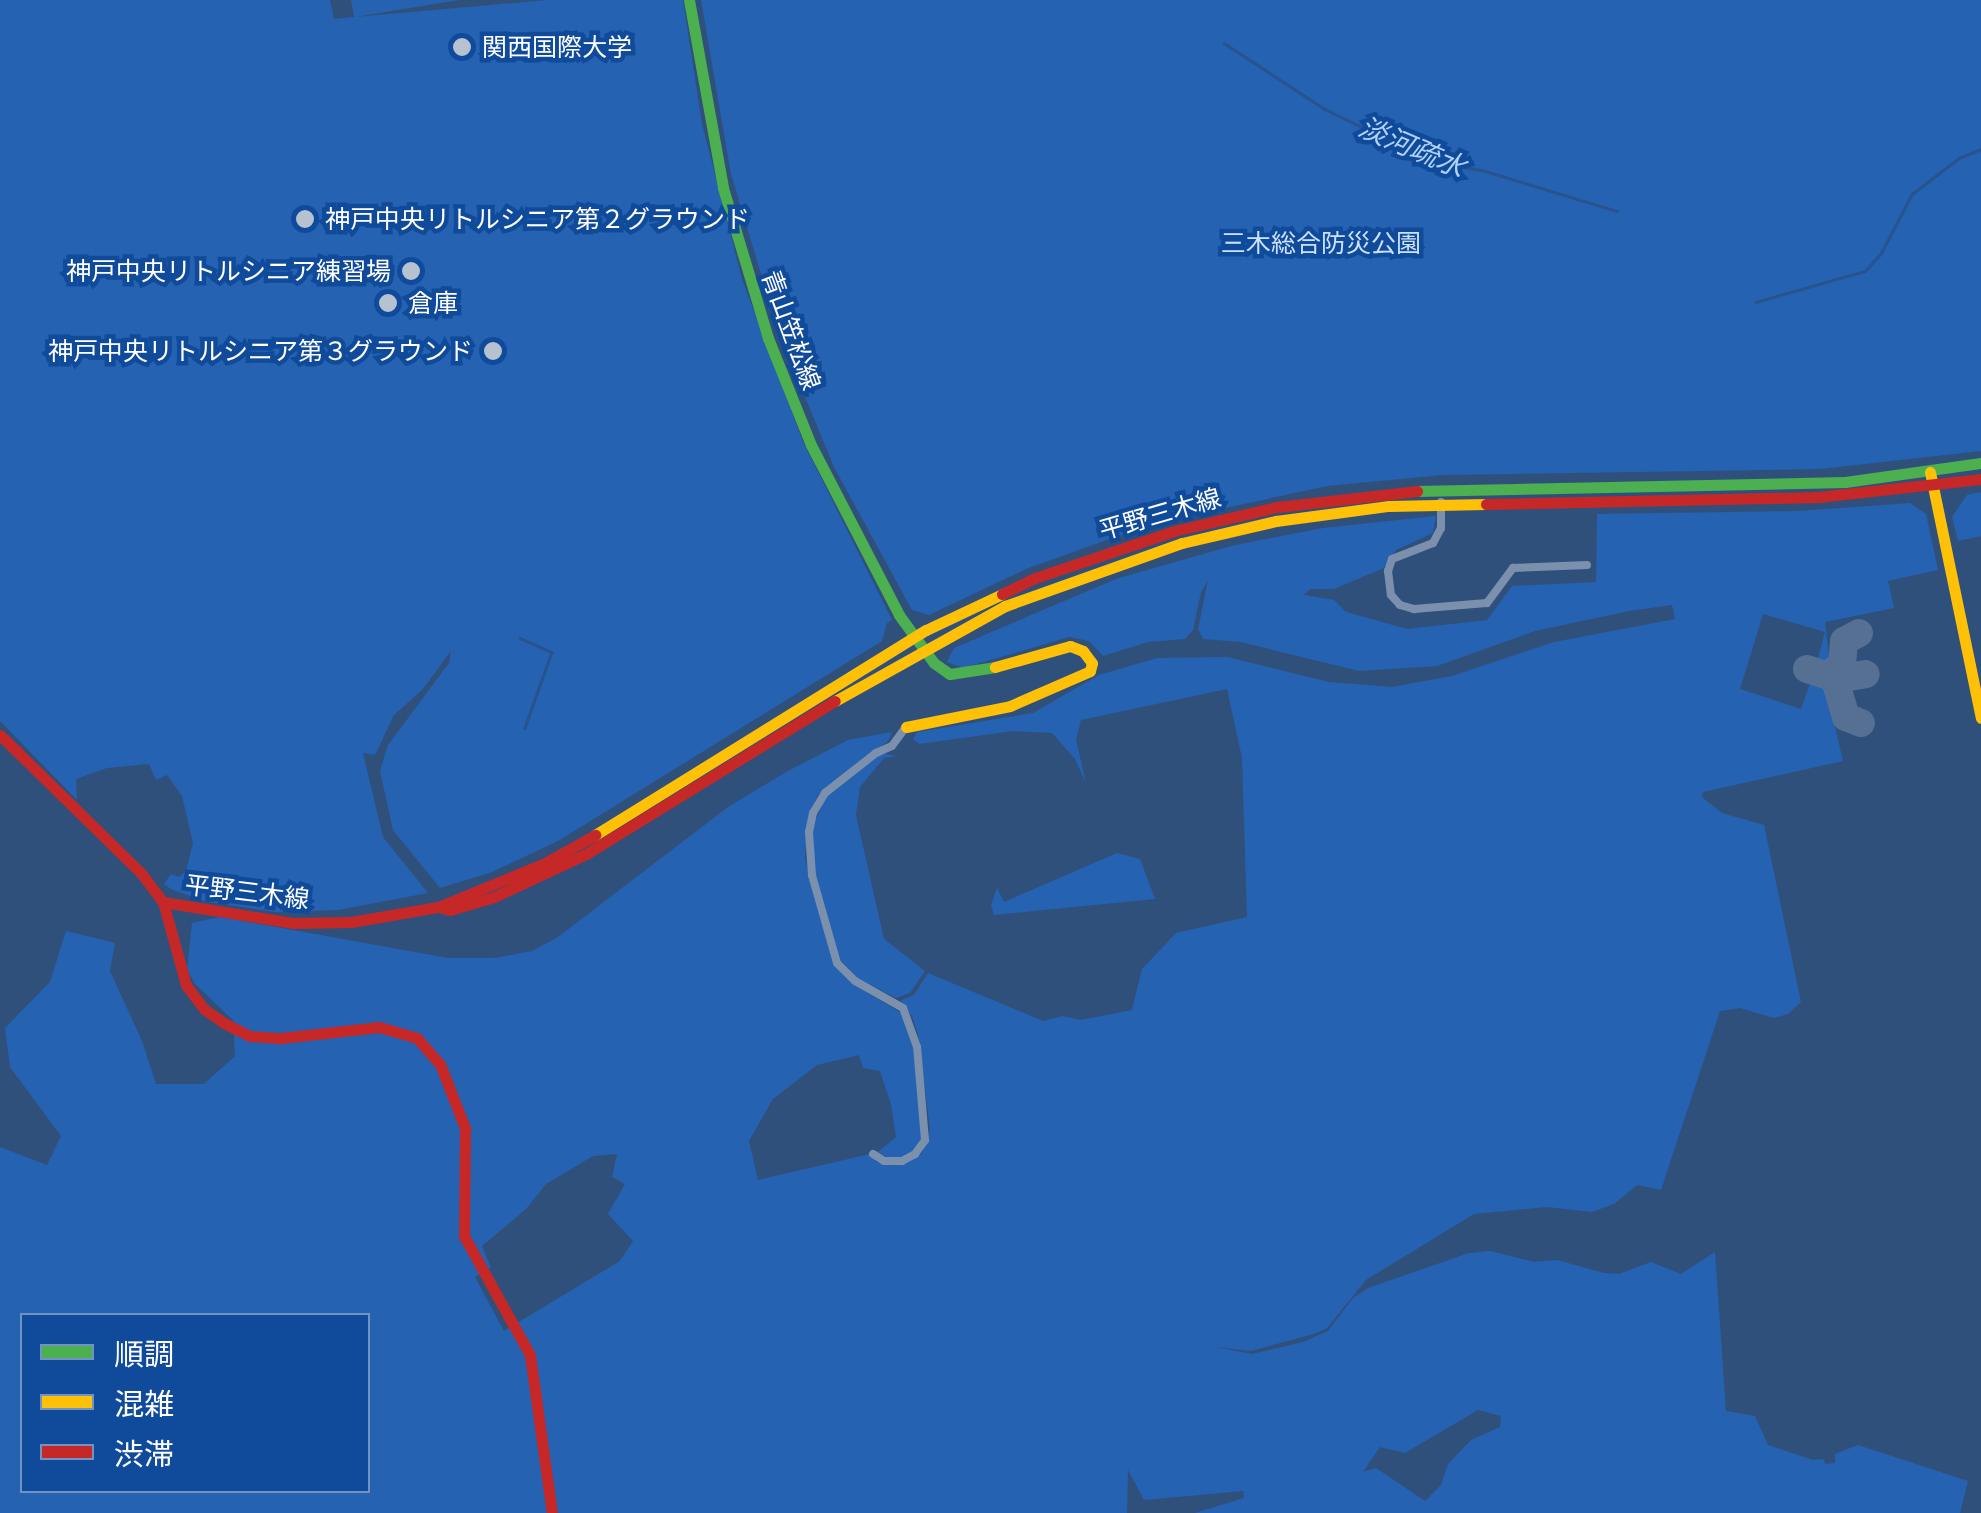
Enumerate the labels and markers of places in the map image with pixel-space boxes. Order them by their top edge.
place label: 関西国際大学 [482,32,632,62]
marker: 関西国際大学 [451,36,473,58]
place label: 神戸中央リトルシニア第２グラウンド [325,204,750,234]
marker: 神戸中央リトルシニア第２グラウンド [294,208,316,230]
place label: 神戸中央リトルシニア練習場 [66,256,391,286]
marker: 神戸中央リトルシニア練習場 [400,260,422,282]
place label: 倉庫 [408,288,458,318]
marker: 倉庫 [377,292,399,314]
place label: 神戸中央リトルシニア第３グラウンド [48,336,473,366]
marker: 神戸中央リトルシニア第３グラウンド [482,340,504,362]

